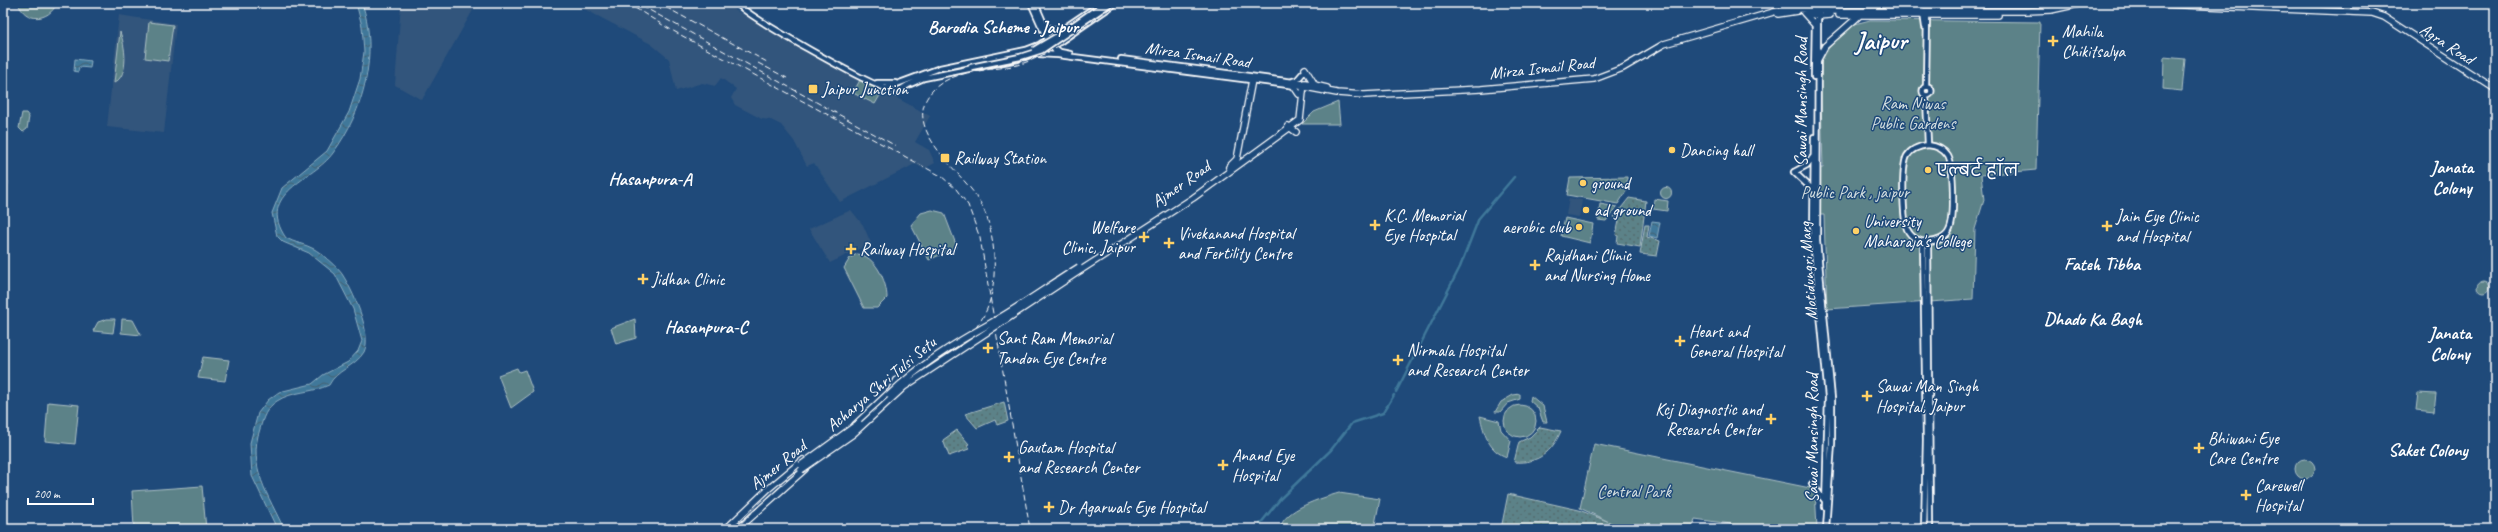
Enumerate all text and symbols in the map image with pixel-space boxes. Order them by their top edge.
district label: Barodia Scheme , Jaipur [928,16,1081,38]
street label: Agra Road [2416,19,2480,71]
place label: Mahila Chikitsalya [2062,21,2127,62]
district label: Jaipur [1853,25,1910,57]
street label: Sawai Mansingh Road [1791,35,1812,167]
marker: Mahila Chikitsalya [2047,35,2059,47]
street label: Mirza Ismail Road [1144,37,1254,73]
street label: Mirza Ismail Road [1488,52,1598,84]
place label: Jaipur Junction [821,79,909,100]
marker: Jaipur Junction [807,83,819,95]
park label: Ram Niwas Public Gardens [1871,93,1957,134]
place label: Dancing hall [1680,140,1755,161]
marker: Dancing hall [1667,145,1677,155]
place label: Railway Station [954,148,1048,169]
marker: Railway Station [939,152,951,164]
street label: Ajmer Road [1148,155,1216,212]
district label: Janata Colony [2429,156,2475,199]
place label: एल्बर्ट हॉल [1935,157,2020,181]
marker: एल्बर्ट हॉल [1923,165,1933,175]
district label: Hasanpura-A [608,168,693,190]
place label: ground [1591,173,1632,194]
marker: ground [1578,178,1588,188]
park label: Public Park , jaipur [1801,182,1911,203]
place label: ad ground [1594,200,1654,221]
place label: K.C. Memorial Eye Hospital [1384,205,1467,246]
marker: ad ground [1581,205,1591,215]
place label: Jain Eye Clinic and Hospital [2115,206,2200,247]
place label: University Maharaja's College [1864,211,1973,252]
place label: Welfare Clinic, Jaipur [1062,217,1137,258]
place label: aerobic club [1502,217,1573,238]
marker: K.C. Memorial Eye Hospital [1369,219,1381,231]
street label: Motidungri Marg [1794,220,1822,321]
marker: Jain Eye Clinic and Hospital [2101,220,2113,232]
marker: aerobic club [1574,222,1584,232]
place label: Vivekanand Hospital and Fertility Centre [1178,223,1298,264]
marker: University Maharaja's College [1851,226,1861,236]
marker: Welfare Clinic, Jaipur [1138,231,1150,243]
marker: Vivekanand Hospital and Fertility Centre [1163,237,1175,249]
place label: Railway Hospital [860,239,958,260]
marker: Railway Hospital [845,243,857,255]
place label: Rajdhani Clinic and Nursing Home [1544,245,1651,286]
district label: Fateh Tibba [2064,253,2142,275]
marker: Rajdhani Clinic and Nursing Home [1529,259,1541,271]
place label: Jidhan Clinic [651,269,726,290]
marker: Jidhan Clinic [637,273,649,285]
district label: Dhado Ka Bagh [2044,308,2143,330]
district label: Hasanpura-C [665,316,750,338]
place label: Heart and General Hospital [1689,321,1786,362]
district label: Janata Colony [2427,322,2473,365]
place label: Sant Ram Memorial Tandon Eye Centre [997,328,1115,369]
street label: Acharya Shri Tulsi Setu [822,331,941,436]
marker: Heart and General Hospital [1674,335,1686,347]
place label: Nirmala Hospital and Research Center [1407,340,1530,381]
marker: Sant Ram Memorial Tandon Eye Centre [982,342,994,354]
marker: Nirmala Hospital and Research Center [1392,354,1404,366]
street label: Sawai Mansingh Road [1802,371,1823,503]
place label: Sawai Man Singh Hospital, Jaipur [1876,376,1980,417]
marker: Sawai Man Singh Hospital, Jaipur [1861,390,1873,402]
place label: Kcj Diagnostic and Research Center [1655,399,1764,440]
marker: Kcj Diagnostic and Research Center [1765,413,1777,425]
place label: Bhiwani Eye Care Centre [2208,428,2280,469]
street label: Ajmer Road [745,434,812,494]
place label: Gautam Hospital and Research Center [1018,437,1141,478]
district label: Saket Colony [2388,439,2470,461]
marker: Bhiwani Eye Care Centre [2193,442,2205,454]
place label: Anand Eye Hospital [1232,445,1296,486]
marker: Gautam Hospital and Research Center [1003,451,1015,463]
marker: Anand Eye Hospital [1217,459,1229,471]
place label: Carewell Hospital [2255,475,2305,516]
scale bar [28,480,93,506]
park label: Central Park [1597,481,1672,502]
text: 200 m [34,486,61,502]
marker: Carewell Hospital [2240,489,2252,501]
place label: Dr Agarwals Eye Hospital [1058,497,1209,518]
marker: Dr Agarwals Eye Hospital [1043,501,1055,513]

